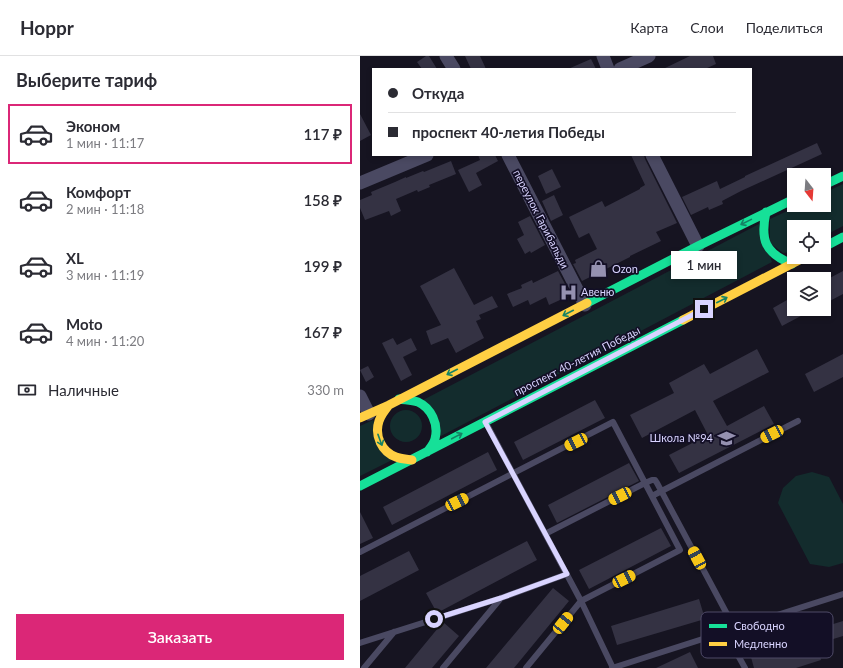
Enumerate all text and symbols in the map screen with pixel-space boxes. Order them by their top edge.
text: Hoppr [20,16,74,39]
text: Карта [630,19,668,36]
text: Слои [690,19,724,36]
text: Поделиться [746,19,823,36]
text: Выберите тариф [16,69,157,91]
text: Откуда [412,84,464,102]
icon: car [18,116,54,152]
text: Эконом [66,117,120,135]
text: проспект 40-летия Победы [412,123,605,141]
text: 117 ₽ [303,125,342,143]
text: 1 мин · 11:17 [66,135,144,151]
street label: переулок Гарибальди [511,167,572,270]
north arrow [787,168,831,212]
map controls [787,168,831,316]
icon: car [18,182,54,218]
text: Комфорт [66,183,131,201]
text: 158 ₽ [303,191,342,209]
text: 2 мин · 11:18 [66,201,144,217]
one-way arrow [741,219,753,226]
button: locate [787,220,831,264]
icon: car [18,248,54,284]
text: XL [66,249,84,267]
callout: 1 мин [671,251,737,279]
text: 199 ₽ [303,257,342,275]
text: 1 мин [687,257,721,273]
shop icon: Ozon [589,259,609,279]
place label: Ozon [612,262,638,275]
text: 3 мин · 11:19 [66,267,144,283]
button: layers [787,272,831,316]
hospital icon: Авеню [558,282,578,302]
place label: Авеню [581,285,615,298]
one-way arrow [716,296,728,303]
route end [695,300,713,318]
one-way arrow [563,310,575,318]
icon: car [18,314,54,350]
text: Moto [66,315,103,333]
text: 167 ₽ [303,323,342,341]
street label: проспект 40-летия Победы [512,323,642,398]
text: 4 мин · 11:20 [66,333,144,349]
one-way arrow [447,369,459,377]
icon: cash [16,379,38,401]
text: Наличные [48,381,119,399]
text: 330 m [307,382,344,398]
car [759,423,785,445]
school or university icon: Школа №94 [716,428,736,448]
car [563,431,589,453]
place label: Школа №94 [649,431,714,444]
one-way arrow [451,432,463,440]
one-way arrow [377,433,385,445]
car [607,485,633,507]
car [444,491,470,513]
car [686,545,708,571]
car [611,568,637,590]
route start [425,610,443,628]
car [551,610,575,636]
legend [701,612,833,658]
button: Заказать [16,614,344,660]
text: Свободно [734,619,785,632]
text: Медленно [734,637,787,650]

